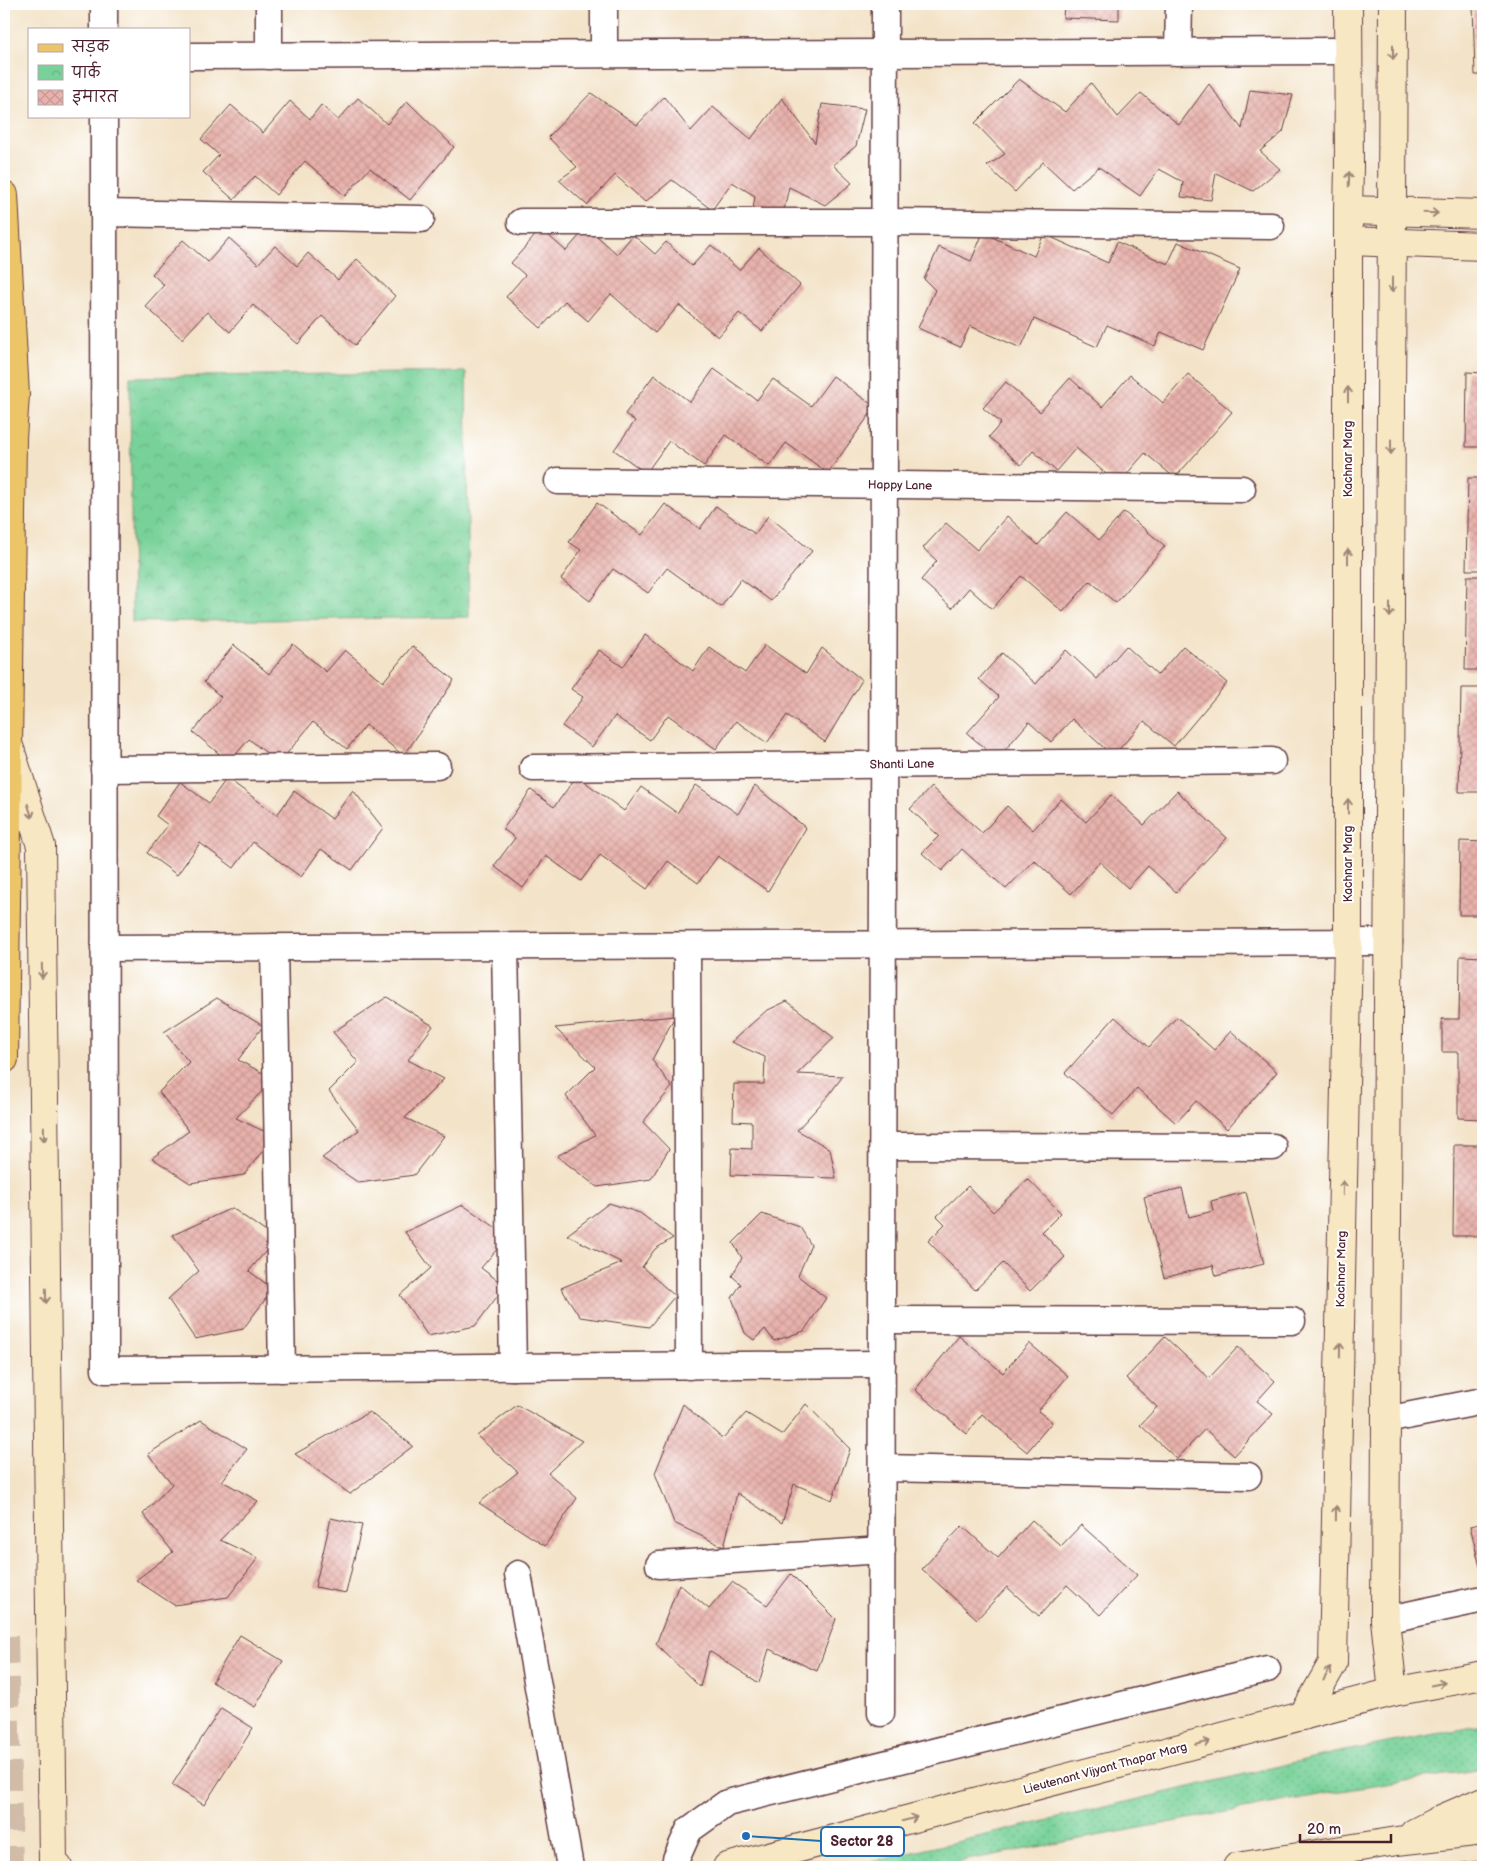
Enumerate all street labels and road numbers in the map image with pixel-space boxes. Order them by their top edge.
street label: Kachnar Marg [1341,421,1356,497]
street label: Happy Lane [868,477,932,494]
street label: Shanti Lane [870,756,934,773]
street label: Kachnar Marg [1341,826,1356,902]
street label: Kachnar Marg [1333,1230,1350,1307]
street label: Lieutenant Vijyant Thapar Marg [1022,1739,1189,1798]

